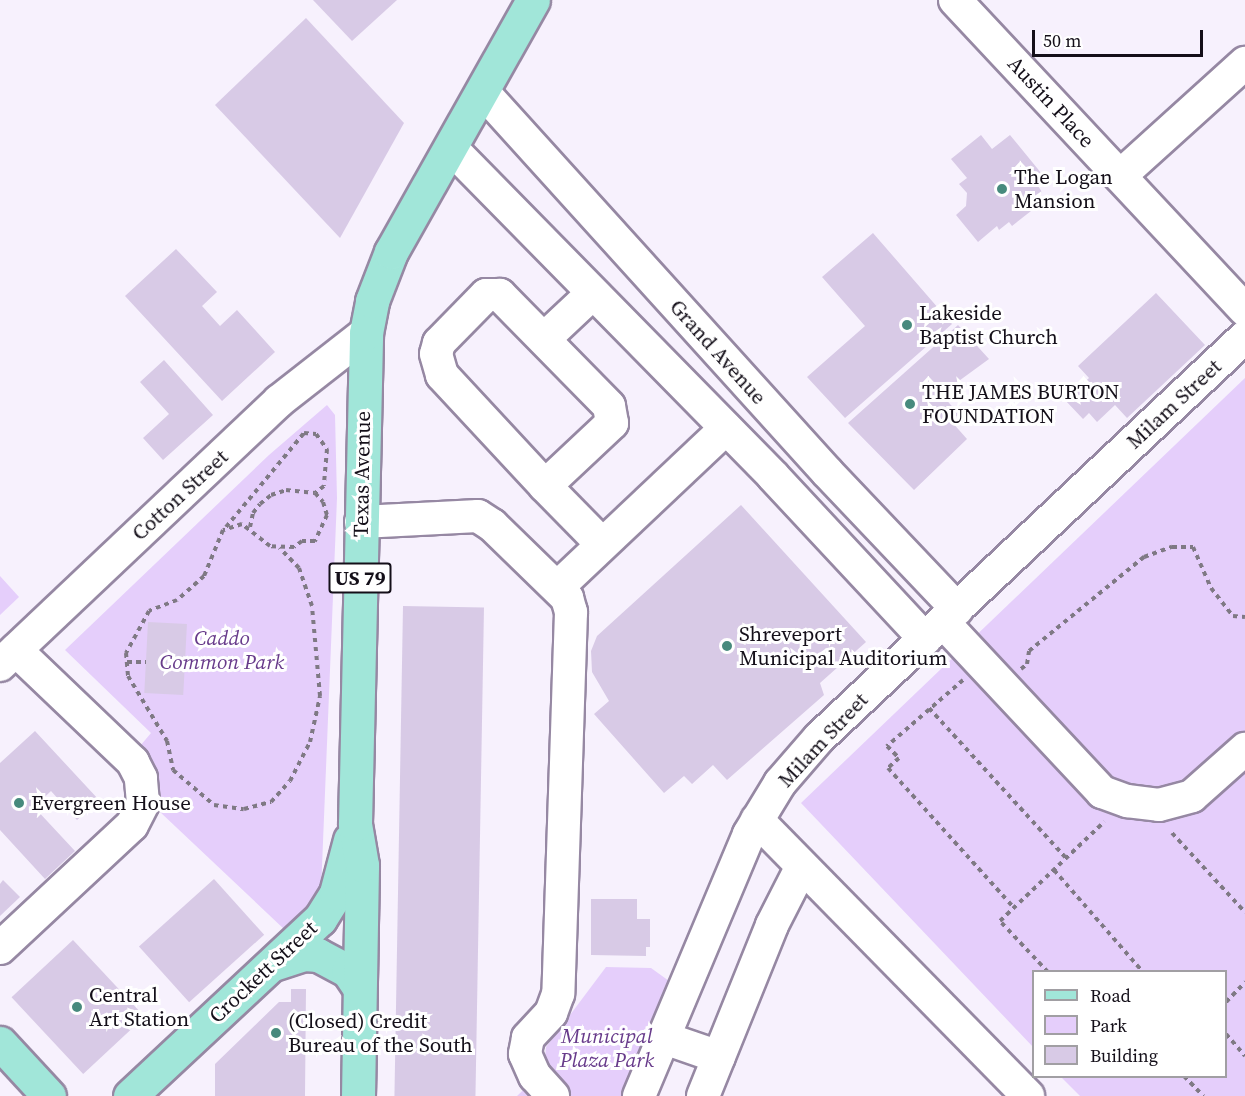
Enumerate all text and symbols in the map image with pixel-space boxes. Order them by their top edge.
scale bar [1035,18,1206,56]
text: 50 m [1043,28,1081,53]
street label: Austin Place [1002,51,1100,153]
place label: The Logan Mansion [1014,164,1113,214]
marker: The Logan Mansion [995,182,1009,196]
street label: Grand Avenue [664,295,772,409]
place label: Lakeside Baptist Church [919,300,1058,350]
marker: Lakeside Baptist Church [900,318,914,332]
street label: Milam Street [1122,354,1226,454]
place label: THE JAMES BURTON FOUNDATION [922,379,1120,429]
marker: THE JAMES BURTON FOUNDATION [903,397,917,411]
street label: Texas Avenue [348,411,376,537]
street label: Cotton Street [127,444,233,546]
road number: US 79 [328,561,392,595]
place label: Shreveport Municipal Auditorium [739,621,947,671]
park label: Caddo Common Park [160,625,284,675]
marker: Shreveport Municipal Auditorium [720,639,734,653]
street label: Milam Street [773,688,873,792]
place label: Evergreen House [31,790,191,816]
marker: Evergreen House [12,796,26,810]
street label: Crockett Street [204,916,322,1028]
legend [1032,970,1227,1078]
place label: Central Art Station [89,982,189,1032]
text: Road [1090,983,1131,1008]
marker: Central Art Station [70,1000,84,1014]
place label: (Closed) Credit Bureau of the South [288,1008,473,1058]
text: Park [1090,1013,1127,1038]
park label: Municipal Plaza Park [560,1023,654,1073]
marker: (Closed) Credit Bureau of the South [269,1026,283,1040]
text: Building [1090,1043,1158,1068]

